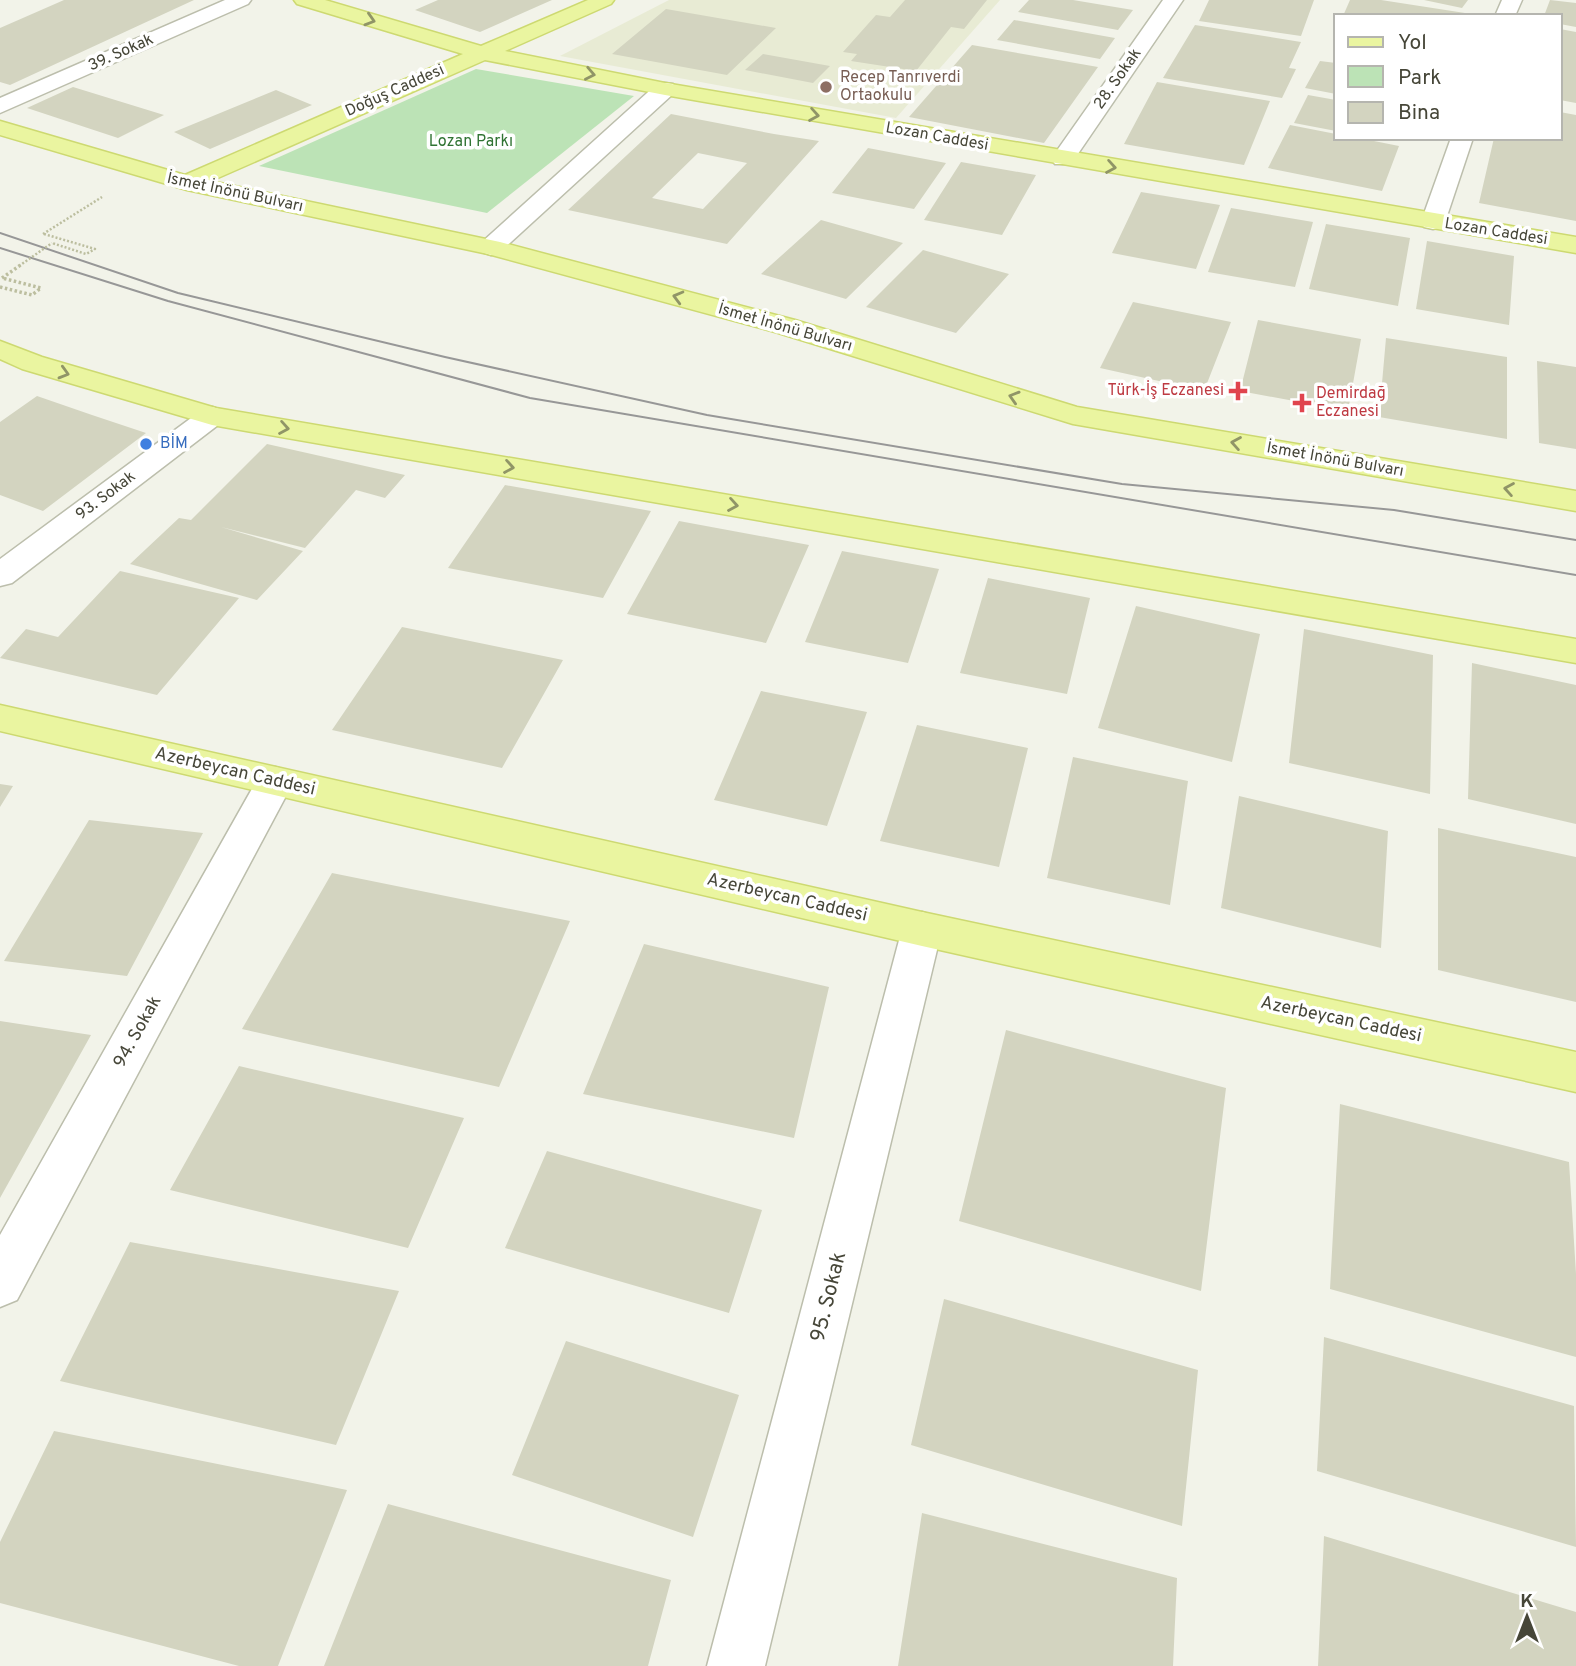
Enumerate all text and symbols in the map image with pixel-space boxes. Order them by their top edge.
one-way arrow [363,11,375,26]
legend [1334,14,1562,140]
street label: 39. Sokak [85,30,157,76]
text: Yol [1398,30,1427,57]
street label: 28. Sokak [1090,45,1146,113]
street label: Doğuş Caddesi [342,60,448,122]
text: Park [1398,65,1441,92]
one-way arrow [584,66,596,81]
place label: Recep Tanrıverdi Ortaokulu [840,68,960,106]
marker: Recep Tanrıverdi Ortaokulu [818,79,834,95]
text: Bina [1398,100,1440,127]
one-way arrow [808,107,820,122]
street label: Lozan Caddesi [884,118,990,156]
park label: Lozan Parkı [429,132,513,152]
one-way arrow [1105,159,1117,174]
street label: İsmet İnönü Bulvarı [165,168,305,217]
street label: Lozan Caddesi [1443,214,1549,250]
one-way arrow [672,291,684,306]
street label: İsmet İnönü Bulvarı [715,298,855,357]
one-way arrow [58,364,70,379]
place label: Türk-İş Eczanesi [1108,380,1224,401]
marker: Türk-İş Eczanesi [1230,383,1246,399]
place label: Demirdağ Eczanesi [1316,384,1386,422]
one-way arrow [1008,391,1020,405]
marker: Demirdağ Eczanesi [1294,395,1310,411]
one-way arrow [278,420,290,435]
place label: BİM [160,433,188,454]
marker: BİM [138,436,154,452]
one-way arrow [1230,436,1242,451]
street label: İsmet İnönü Bulvarı [1265,437,1405,482]
one-way arrow [503,459,514,474]
street label: 93. Sokak [72,467,140,525]
one-way arrow [1503,482,1515,497]
one-way arrow [727,497,739,512]
street label: Azerbeycan Caddesi [152,742,318,802]
street label: Azerbeycan Caddesi [704,868,870,928]
street label: 94. Sokak [109,992,167,1072]
street label: Azerbeycan Caddesi [1258,992,1424,1048]
street label: 95. Sokak [805,1249,853,1345]
north arrow [1492,1582,1562,1652]
text: K [1520,1590,1534,1614]

